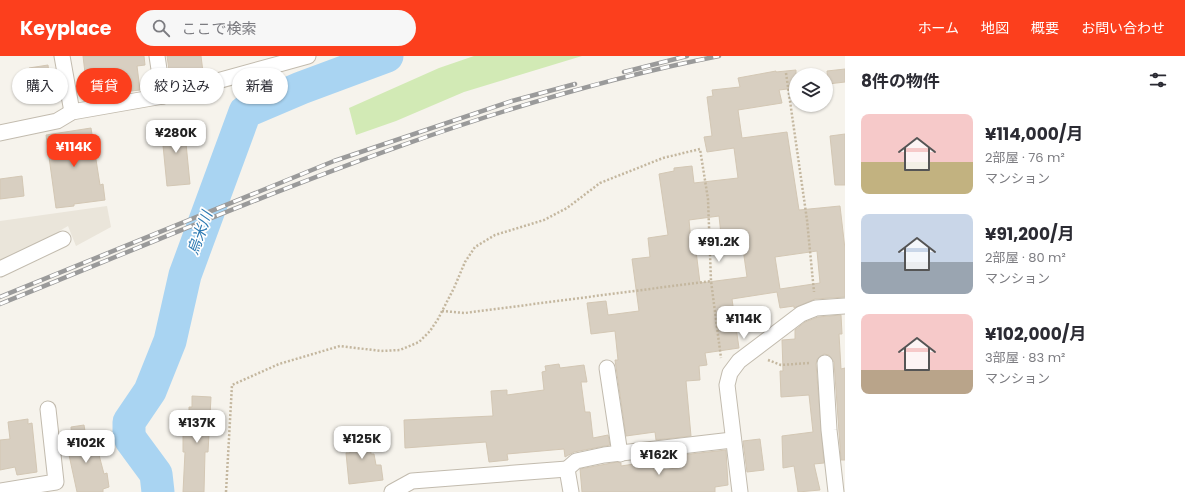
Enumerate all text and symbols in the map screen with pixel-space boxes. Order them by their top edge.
search box [136,10,416,46]
text: Keyplace [20,15,112,42]
icon: search [150,17,172,39]
text: ここで検索 [182,18,257,39]
text: ホーム [917,18,959,38]
text: 地図 [981,18,1009,38]
text: 概要 [1031,18,1059,38]
text: お問い合わせ [1081,18,1165,38]
chip: 購入 [12,68,68,104]
chip: 賃貸 [76,68,132,104]
chip: 絞り込み [140,68,224,104]
chip: 新着 [232,68,288,104]
map controls [789,68,833,112]
button: layers [789,68,833,112]
text: 8件の物件 [861,69,940,93]
icon: filters [1147,69,1169,91]
pin: ¥280K [148,120,204,154]
text: ¥114,000/月 [985,122,1084,146]
text: ¥280K [155,123,197,142]
icon: home [893,130,941,178]
pin: ¥114K [46,134,102,168]
text: ¥114K [56,137,92,156]
text: 2部屋 · 76 m² [985,148,1065,167]
text: マンション [985,169,1050,188]
water label: 烏米川 [182,206,218,258]
text: ¥91,200/月 [985,222,1075,246]
pin: ¥91.2K [686,229,752,263]
icon: home [893,230,941,278]
text: ¥91.2K [698,232,740,251]
text: 2部屋 · 80 m² [985,248,1066,267]
text: マンション [985,269,1050,288]
pin: ¥114K [716,306,772,340]
text: ¥114K [726,309,762,328]
text: ¥102,000/月 [985,322,1086,346]
icon: home [893,330,941,378]
text: 3部屋 · 83 m² [985,348,1065,367]
text: マンション [985,369,1050,388]
pin: ¥137K [169,410,225,444]
text: ¥137K [178,413,216,432]
pin: ¥125K [334,426,390,460]
text: ¥125K [343,429,381,448]
pin: ¥102K [58,430,114,464]
text: ¥102K [67,433,105,452]
pin: ¥162K [631,442,687,476]
text: ¥162K [640,445,678,464]

